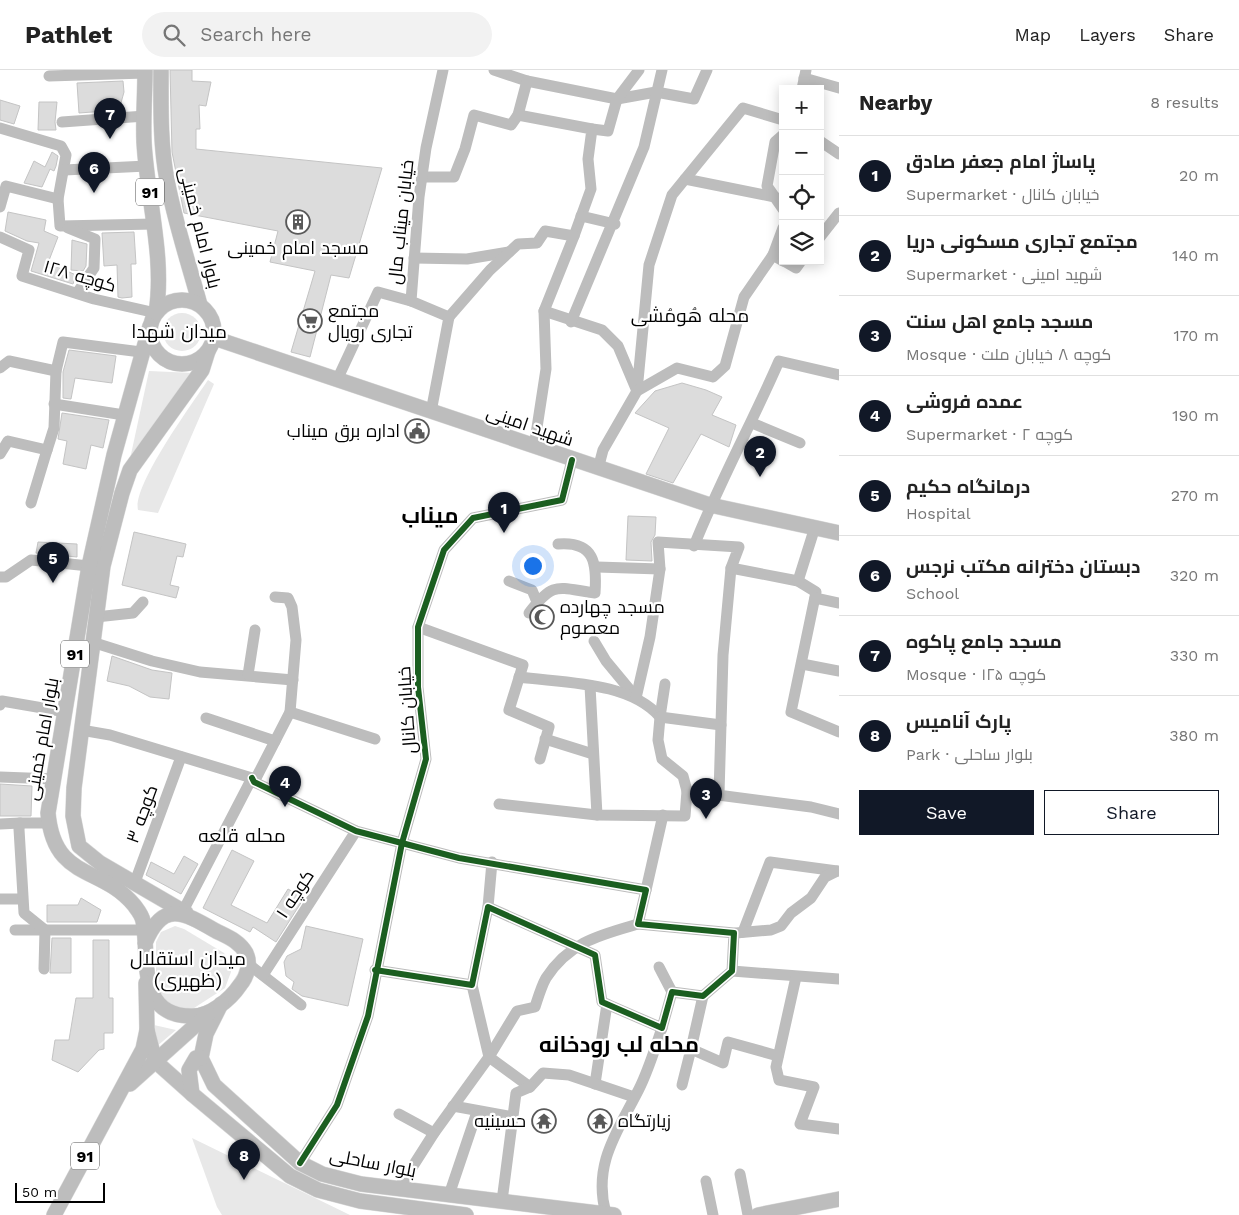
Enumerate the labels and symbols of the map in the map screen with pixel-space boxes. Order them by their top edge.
pin: 7 [94,98,126,139]
pin: 6 [78,152,110,193]
street label: خیابان میناب مال [384,158,418,286]
street label: بلوار امام خمینی [173,165,226,291]
road number: 91 [136,178,164,206]
building icon: مسجد امام خمینی [285,209,311,235]
place label: مسجد امام خمینی [227,237,369,260]
street label: کوچه ۱۲۸ [41,255,119,298]
place label: مجتمع تجاری رویال [328,300,413,343]
district label: محله هُومُشی [631,304,749,327]
supermarket icon: مجتمع تجاری رویال [297,308,323,334]
district label: میدان شهدا [131,320,227,343]
street label: شهید امینی [484,401,576,451]
public building icon: اداره برق میناب [404,418,430,444]
place label: اداره برق میناب [287,420,400,443]
pin: 2 [744,436,776,477]
pin: 1 [488,492,520,533]
district label: میناب [401,503,459,528]
pin: 5 [37,542,69,583]
your location [520,553,546,579]
place label: مسجد چهارده معصوم [560,596,665,640]
mosque icon: مسجد چهارده معصوم [529,604,555,630]
road number: 91 [61,640,89,668]
street label: خیابان کانال [393,666,421,754]
street label: بلوار امام خمینی [20,676,65,802]
pin: 4 [269,766,301,807]
pin: 3 [690,778,722,819]
street label: کوچه ۳ [121,782,164,846]
district label: محله قلعه [198,824,286,847]
street label: کوچه ۱ [271,865,320,923]
district label: میدان استقلال (ظهیری) [130,947,246,992]
district label: محله لب رودخانه [539,1032,699,1058]
temple icon: حسینیه [531,1108,557,1134]
temple icon: زیارتگاه [587,1108,613,1134]
place label: حسینیه [474,1110,526,1131]
place label: زیارتگاه [618,1110,671,1132]
pin: 8 [228,1139,260,1180]
road number: 91 [71,1142,99,1170]
street label: بلوار ساحلی [328,1144,418,1182]
scale bar [15,1180,105,1203]

